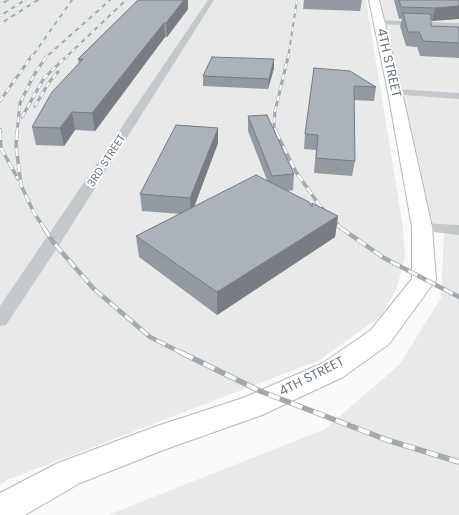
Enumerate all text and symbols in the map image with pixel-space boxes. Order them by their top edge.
street label: 4TH STREET [372,27,404,99]
street label: 3RD STREET [85,132,129,190]
street label: 4TH STREET [277,354,347,400]

